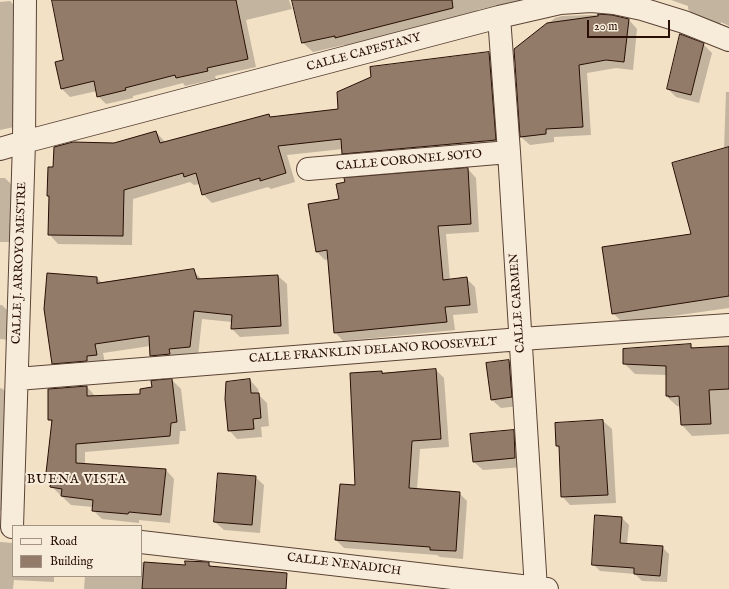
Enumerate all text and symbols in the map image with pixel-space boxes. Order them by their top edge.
scale bar [589,12,672,38]
text: 20 m [594,19,617,34]
street label: CALLE CAPESTANY [305,31,423,75]
street label: CALLE CORONEL SOTO [336,147,482,175]
street label: CALLE J. ARROYO MESTRE [10,182,30,344]
street label: CALLE CARMEN [507,252,529,354]
street label: CALLE FRANKLIN DELANO ROOSEVELT [249,335,497,367]
district label: BUENA VISTA [27,472,127,488]
legend [12,525,142,577]
text: Road [50,534,77,549]
street label: CALLE NENADICH [286,551,402,579]
text: Building [50,554,93,569]

